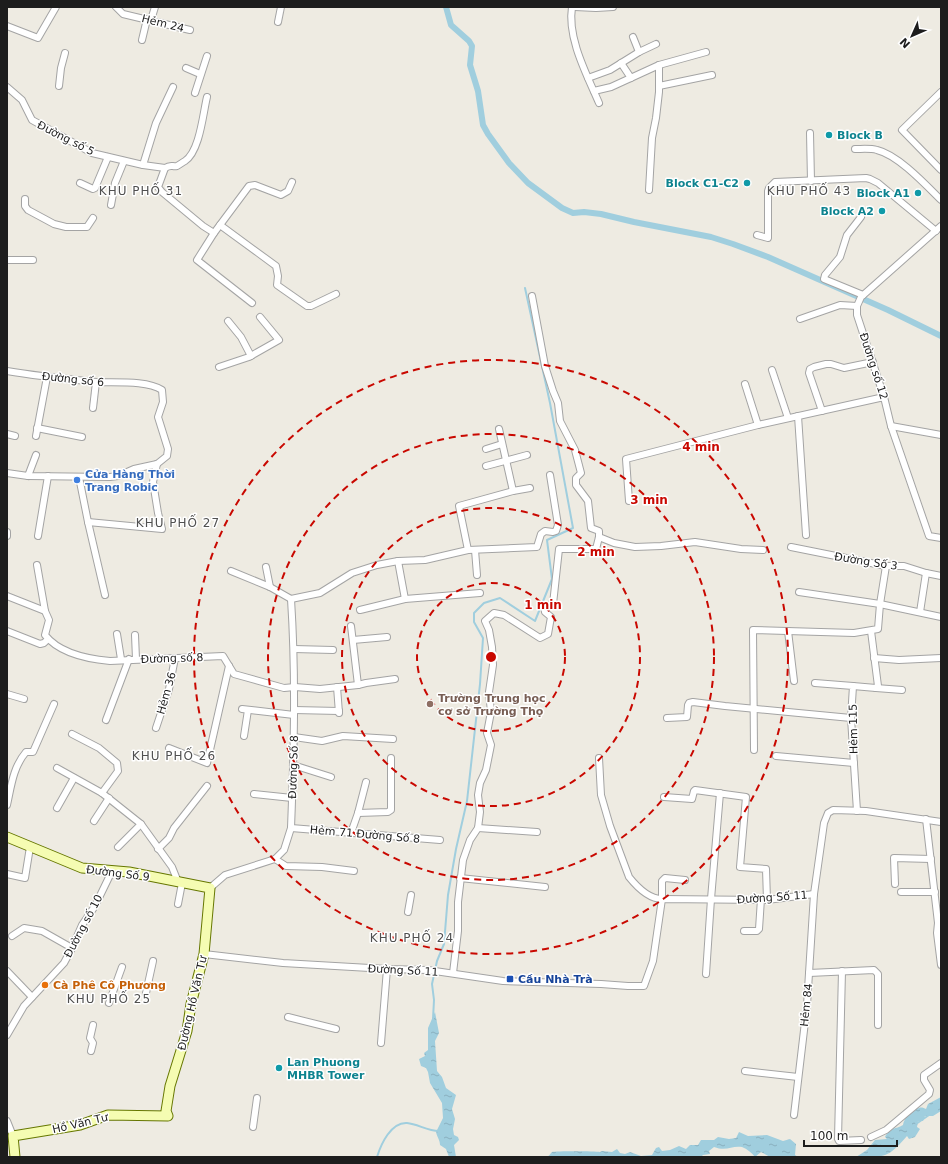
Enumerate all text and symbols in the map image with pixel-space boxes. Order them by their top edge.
street label: Hẻm 24 [140,12,185,35]
north arrow [892,16,932,56]
text: N [897,35,913,51]
street label: Đường số 5 [35,118,97,158]
place label: Block B [837,129,883,142]
marker: Block B [824,130,834,140]
place label: Block C1-C2 [666,177,739,190]
marker: Block C1-C2 [742,178,752,188]
district label: KHU PHỐ 31 [99,182,183,198]
district label: KHU PHỐ 43 [767,182,851,198]
place label: Block A1 [856,187,910,200]
marker: Block A1 [913,188,923,198]
place label: Block A2 [820,205,874,218]
marker: Block A2 [877,206,887,216]
street label: Đường số 12 [857,331,890,401]
street label: Đường số 6 [41,370,105,389]
text: 4 min [682,440,720,454]
place label: Cửa Hàng Thời Trang Robic [85,468,175,494]
marker: Cửa Hàng Thời Trang Robic [72,475,82,485]
text: 3 min [630,493,668,507]
district label: KHU PHỐ 27 [136,514,220,530]
text: 2 min [577,545,615,559]
street label: Đường Số 3 [833,550,898,573]
text: 1 min [524,598,562,612]
centre of rings [484,650,498,664]
street label: Đường số 8 [140,651,204,666]
street label: Hẻm 36 [154,671,179,716]
place label: Trường Trung học cơ sở Trường Thọ [438,692,546,718]
marker: Trường Trung học cơ sở Trường Thọ [425,699,435,709]
street label: Hẻm 115 [847,704,860,754]
street label: Đường Số 8 [286,735,301,799]
district label: KHU PHỐ 26 [132,747,216,763]
street label: Hẻm 71 Đường Số 8 [309,823,421,846]
street label: Đường Số 9 [85,863,150,884]
street label: Đường Số 11 [736,889,808,906]
street label: Đường số 10 [61,892,106,960]
district label: KHU PHỐ 24 [370,929,454,945]
street label: Đường Hồ Văn Tư [175,954,210,1052]
street label: Đường Số 11 [367,962,439,979]
place label: Cầu Nhà Trà [518,973,593,986]
marker: Cầu Nhà Trà [505,974,515,984]
place label: Cà Phê Cô Phương [53,979,166,992]
marker: Cà Phê Cô Phương [40,980,50,990]
street label: Hẻm 84 [798,983,815,1027]
district label: KHU PHỐ 25 [67,990,151,1006]
place label: Lan Phuong MHBR Tower [287,1056,365,1082]
marker: Lan Phuong MHBR Tower [274,1063,284,1073]
street label: Hồ Văn Tư [51,1111,110,1136]
scale bar [804,1122,897,1148]
text: 100 m [810,1129,848,1143]

